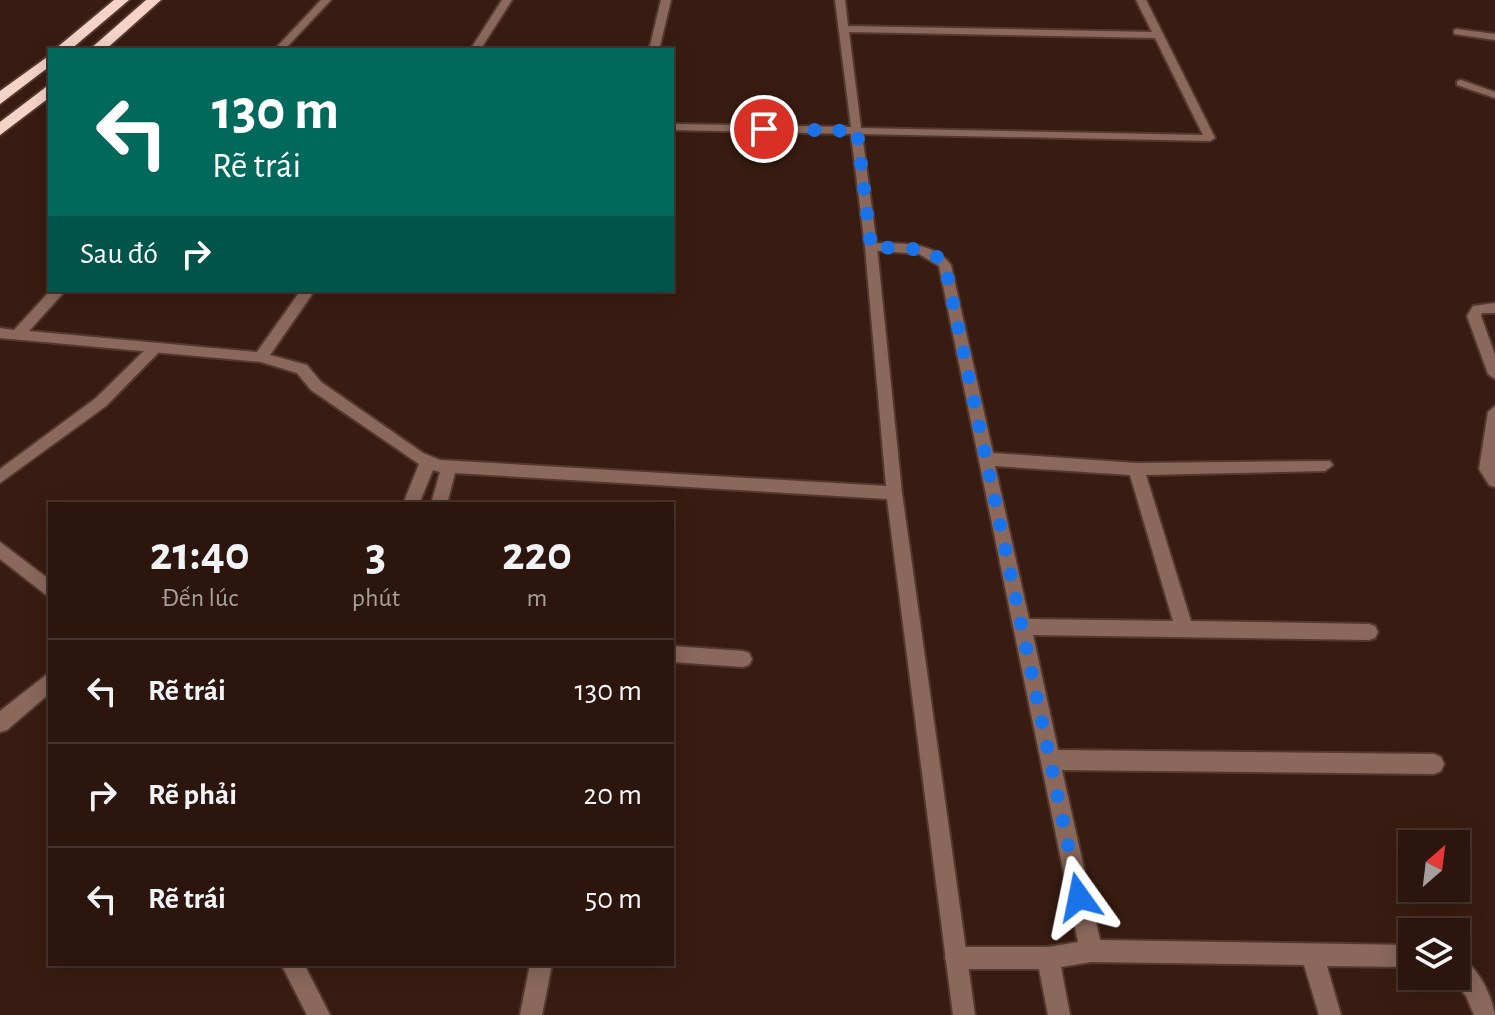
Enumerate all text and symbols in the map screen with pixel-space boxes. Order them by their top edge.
icon: left [80,80,184,184]
text: 130 m [212,83,339,139]
pin [730,95,798,163]
icon: arrive [742,107,786,151]
text: Rẽ trái [212,148,301,184]
icon: right [174,232,218,276]
text: Sau đó [80,239,158,269]
text: 21:40 [150,531,250,579]
text: 3 [366,531,386,579]
text: 220 [502,531,572,579]
text: Đến lúc [162,585,238,611]
text: phút [352,585,400,611]
text: m [527,585,547,611]
icon: left [80,669,124,713]
text: Rẽ trái [148,676,226,706]
text: 130 m [575,676,642,706]
icon: right [80,773,124,817]
text: Rẽ phải [148,780,237,810]
text: 20 m [584,780,642,810]
north arrow [1398,830,1470,902]
map controls [1398,830,1470,990]
position arrow [1037,855,1121,939]
icon: left [80,877,124,921]
text: Rẽ trái [148,884,226,914]
text: 50 m [585,884,642,914]
button: layers [1398,918,1470,990]

